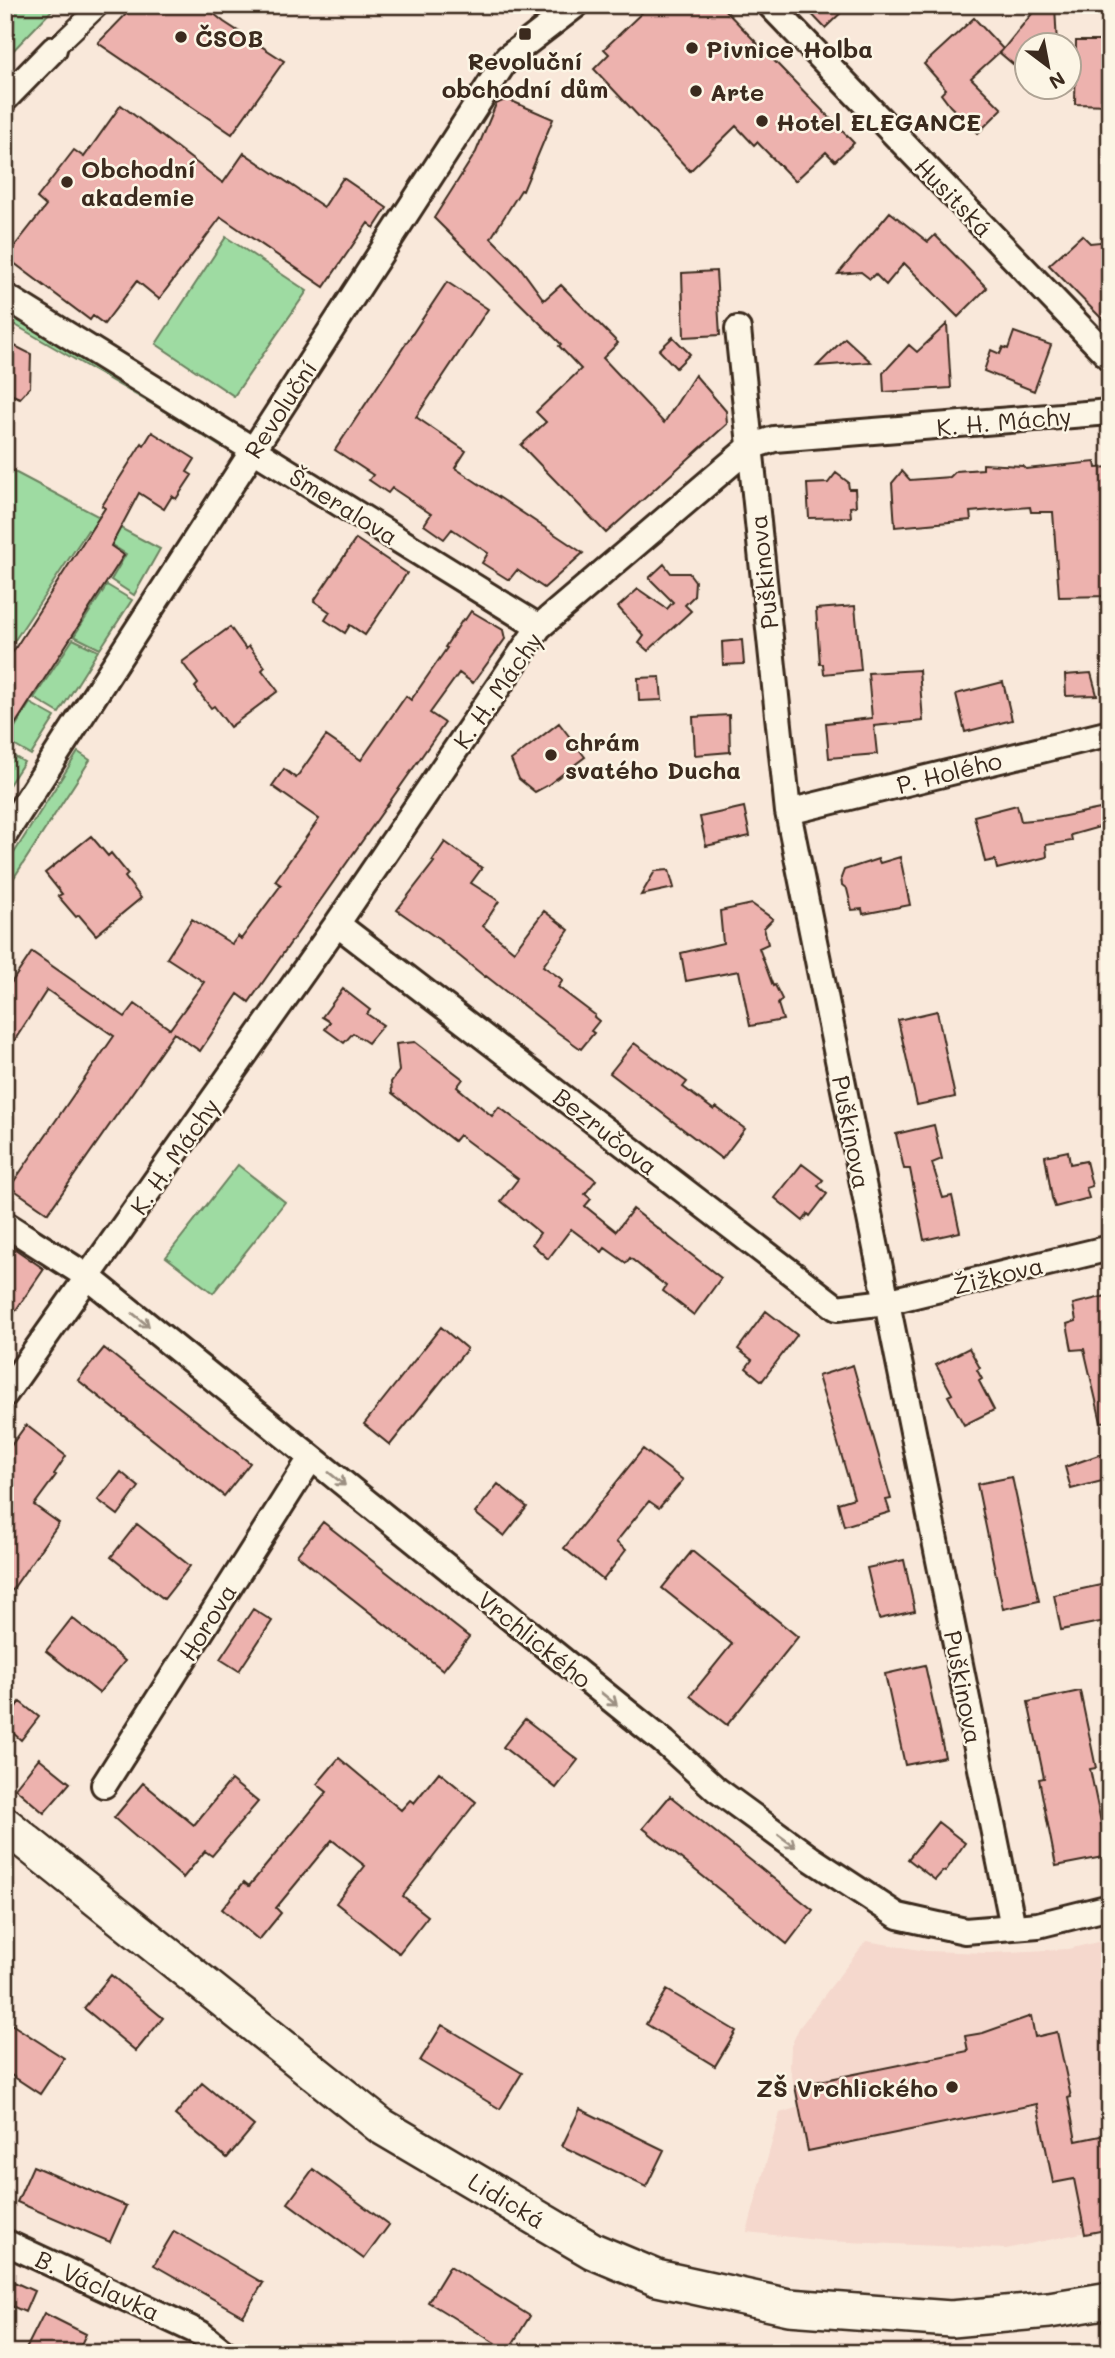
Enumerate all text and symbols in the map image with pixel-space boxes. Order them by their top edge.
place label: ČSOB [195,22,264,53]
marker: Revoluční obchodní dům [517,26,533,42]
marker: ČSOB [173,29,189,45]
north arrow [1014,32,1084,102]
place label: Pivnice Holba [706,33,873,64]
marker: Pivnice Holba [684,40,700,56]
place label: Revoluční obchodní dům [442,45,608,104]
text: N [1045,66,1070,95]
place label: Arte [710,76,764,107]
marker: Arte [688,83,704,99]
place label: Hotel ELEGANCE [776,106,981,137]
marker: Hotel ELEGANCE [754,113,770,129]
street label: Husitská [908,151,1000,243]
place label: Obchodní akademie [81,153,196,212]
marker: Obchodní akademie [59,174,75,190]
street label: Revoluční [237,354,323,464]
street label: K. H. Máchy [935,400,1073,442]
street label: Šmeralova [284,460,404,552]
street label: Puškinova [742,513,784,631]
street label: K. H. Máchy [445,626,549,754]
place label: chrám svatého Ducha [565,726,741,785]
street label: P. Holého [893,744,1005,800]
marker: chrám svatého Ducha [543,747,559,763]
street label: Puškinova [826,1073,878,1191]
street label: Bezručova [547,1081,665,1181]
street label: K. H. Máchy [122,1092,226,1220]
street label: Žižkova [950,1249,1046,1301]
one-way arrow [132,1312,150,1328]
one-way arrow [327,1472,345,1487]
street label: Horova [171,1578,243,1666]
street label: Vrchlického [472,1584,598,1694]
street label: Puškinova [938,1628,990,1746]
one-way arrow [600,1691,618,1706]
one-way arrow [777,1834,796,1848]
place label: ZŠ Vrchlického [756,2072,938,2103]
marker: ZŠ Vrchlického [944,2079,960,2095]
street label: Lidická [463,2165,551,2235]
street label: B. Václavka [31,2243,165,2327]

